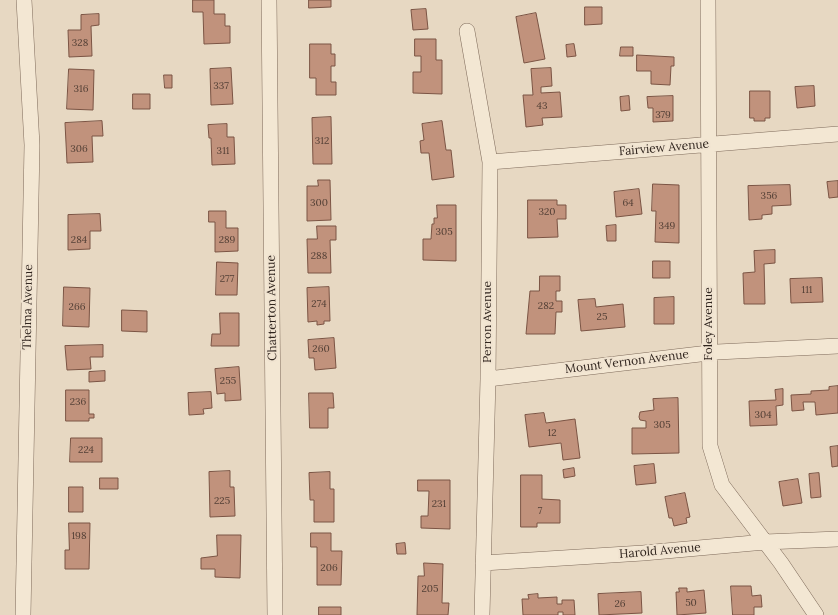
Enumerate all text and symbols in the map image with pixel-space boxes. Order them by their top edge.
house number: 328 [72,37,88,49]
house number: 337 [213,80,229,92]
house number: 316 [74,83,88,95]
house number: 43 [537,100,547,112]
house number: 379 [655,109,671,121]
house number: 312 [315,135,329,147]
street label: Fairview Avenue [618,137,710,159]
house number: 306 [70,143,88,155]
house number: 311 [217,145,229,157]
house number: 356 [761,190,777,202]
house number: 300 [310,197,328,209]
house number: 64 [622,197,634,209]
house number: 320 [538,206,556,218]
house number: 349 [659,220,675,232]
house number: 305 [435,226,453,238]
house number: 284 [71,234,87,246]
house number: 289 [219,234,235,246]
house number: 288 [311,250,327,262]
street label: Chatterton Avenue [264,255,280,361]
street label: Thelma Avenue [20,264,36,350]
house number: 277 [220,273,234,285]
street label: Perron Avenue [481,281,495,363]
house number: 111 [802,284,812,296]
street label: Foley Avenue [702,287,716,361]
house number: 274 [311,298,327,310]
house number: 282 [538,300,554,312]
house number: 266 [69,301,85,313]
house number: 25 [597,311,607,323]
house number: 260 [312,343,330,355]
street label: Mount Vernon Avenue [564,347,690,377]
house number: 255 [220,375,236,387]
house number: 236 [70,396,86,408]
house number: 304 [754,409,772,421]
house number: 305 [653,419,671,431]
house number: 12 [547,427,557,439]
house number: 224 [78,444,94,456]
house number: 225 [214,495,230,507]
house number: 231 [432,498,446,510]
house number: 7 [538,505,542,517]
house number: 198 [71,530,87,542]
street label: Harold Avenue [619,540,701,562]
house number: 206 [320,562,338,574]
house number: 205 [421,583,439,595]
house number: 50 [685,597,697,609]
house number: 26 [614,598,626,610]

